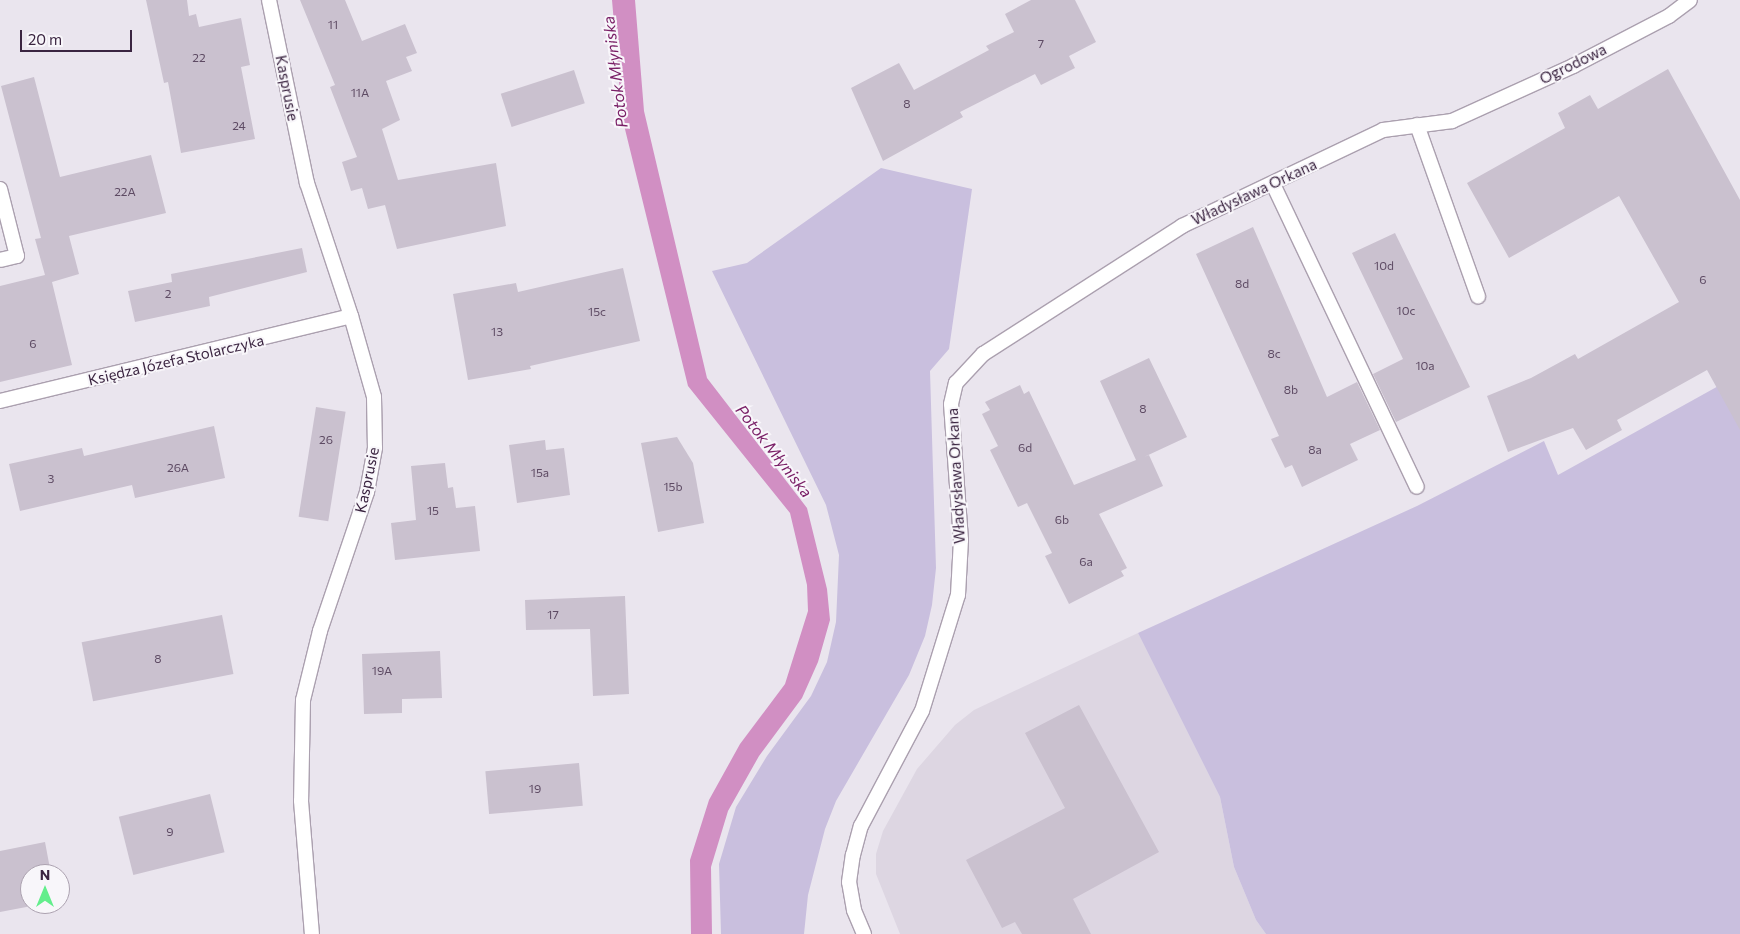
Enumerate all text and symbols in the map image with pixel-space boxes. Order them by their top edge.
water label: Potok Młyniska [599,15,631,129]
house number: 11 [328,18,338,32]
scale bar [22,20,135,52]
text: 20 m [28,30,62,48]
house number: 7 [1038,37,1044,51]
street label: Ogrodowa [1537,40,1609,88]
house number: 22 [192,51,206,65]
street label: Kasprusie [272,54,302,122]
house number: 11A [351,86,369,100]
house number: 8 [903,97,911,111]
house number: 24 [232,119,246,133]
street label: Władysława Orkana [1189,155,1319,229]
house number: 22A [114,185,136,199]
house number: 10d [1374,259,1394,273]
house number: 6 [1699,273,1707,287]
house number: 8d [1235,277,1249,291]
house number: 2 [165,287,171,301]
house number: 10c [1397,304,1415,318]
house number: 15c [588,305,606,319]
house number: 13 [491,325,503,339]
street label: Księdza Józefa Stolarczyka [86,331,266,389]
house number: 6 [29,337,37,351]
house number: 8c [1267,347,1281,361]
house number: 10a [1415,359,1435,373]
house number: 8b [1284,383,1298,397]
water label: Potok Młyniska [732,401,816,501]
house number: 8 [1139,402,1147,416]
street label: Władysława Orkana [943,408,969,544]
house number: 26 [319,433,333,447]
house number: 6d [1018,441,1032,455]
house number: 8a [1308,443,1322,457]
street label: Kasprusie [351,446,383,514]
house number: 26A [167,461,189,475]
house number: 15a [531,466,549,480]
house number: 3 [48,472,54,486]
house number: 15b [663,480,683,494]
house number: 15 [427,504,439,518]
house number: 6b [1055,513,1069,527]
house number: 6a [1079,555,1093,569]
house number: 17 [547,608,559,622]
house number: 8 [154,652,162,666]
house number: 19A [372,664,392,678]
house number: 19 [529,782,541,796]
house number: 9 [166,825,174,839]
north arrow [20,864,70,914]
text: N [40,866,50,883]

